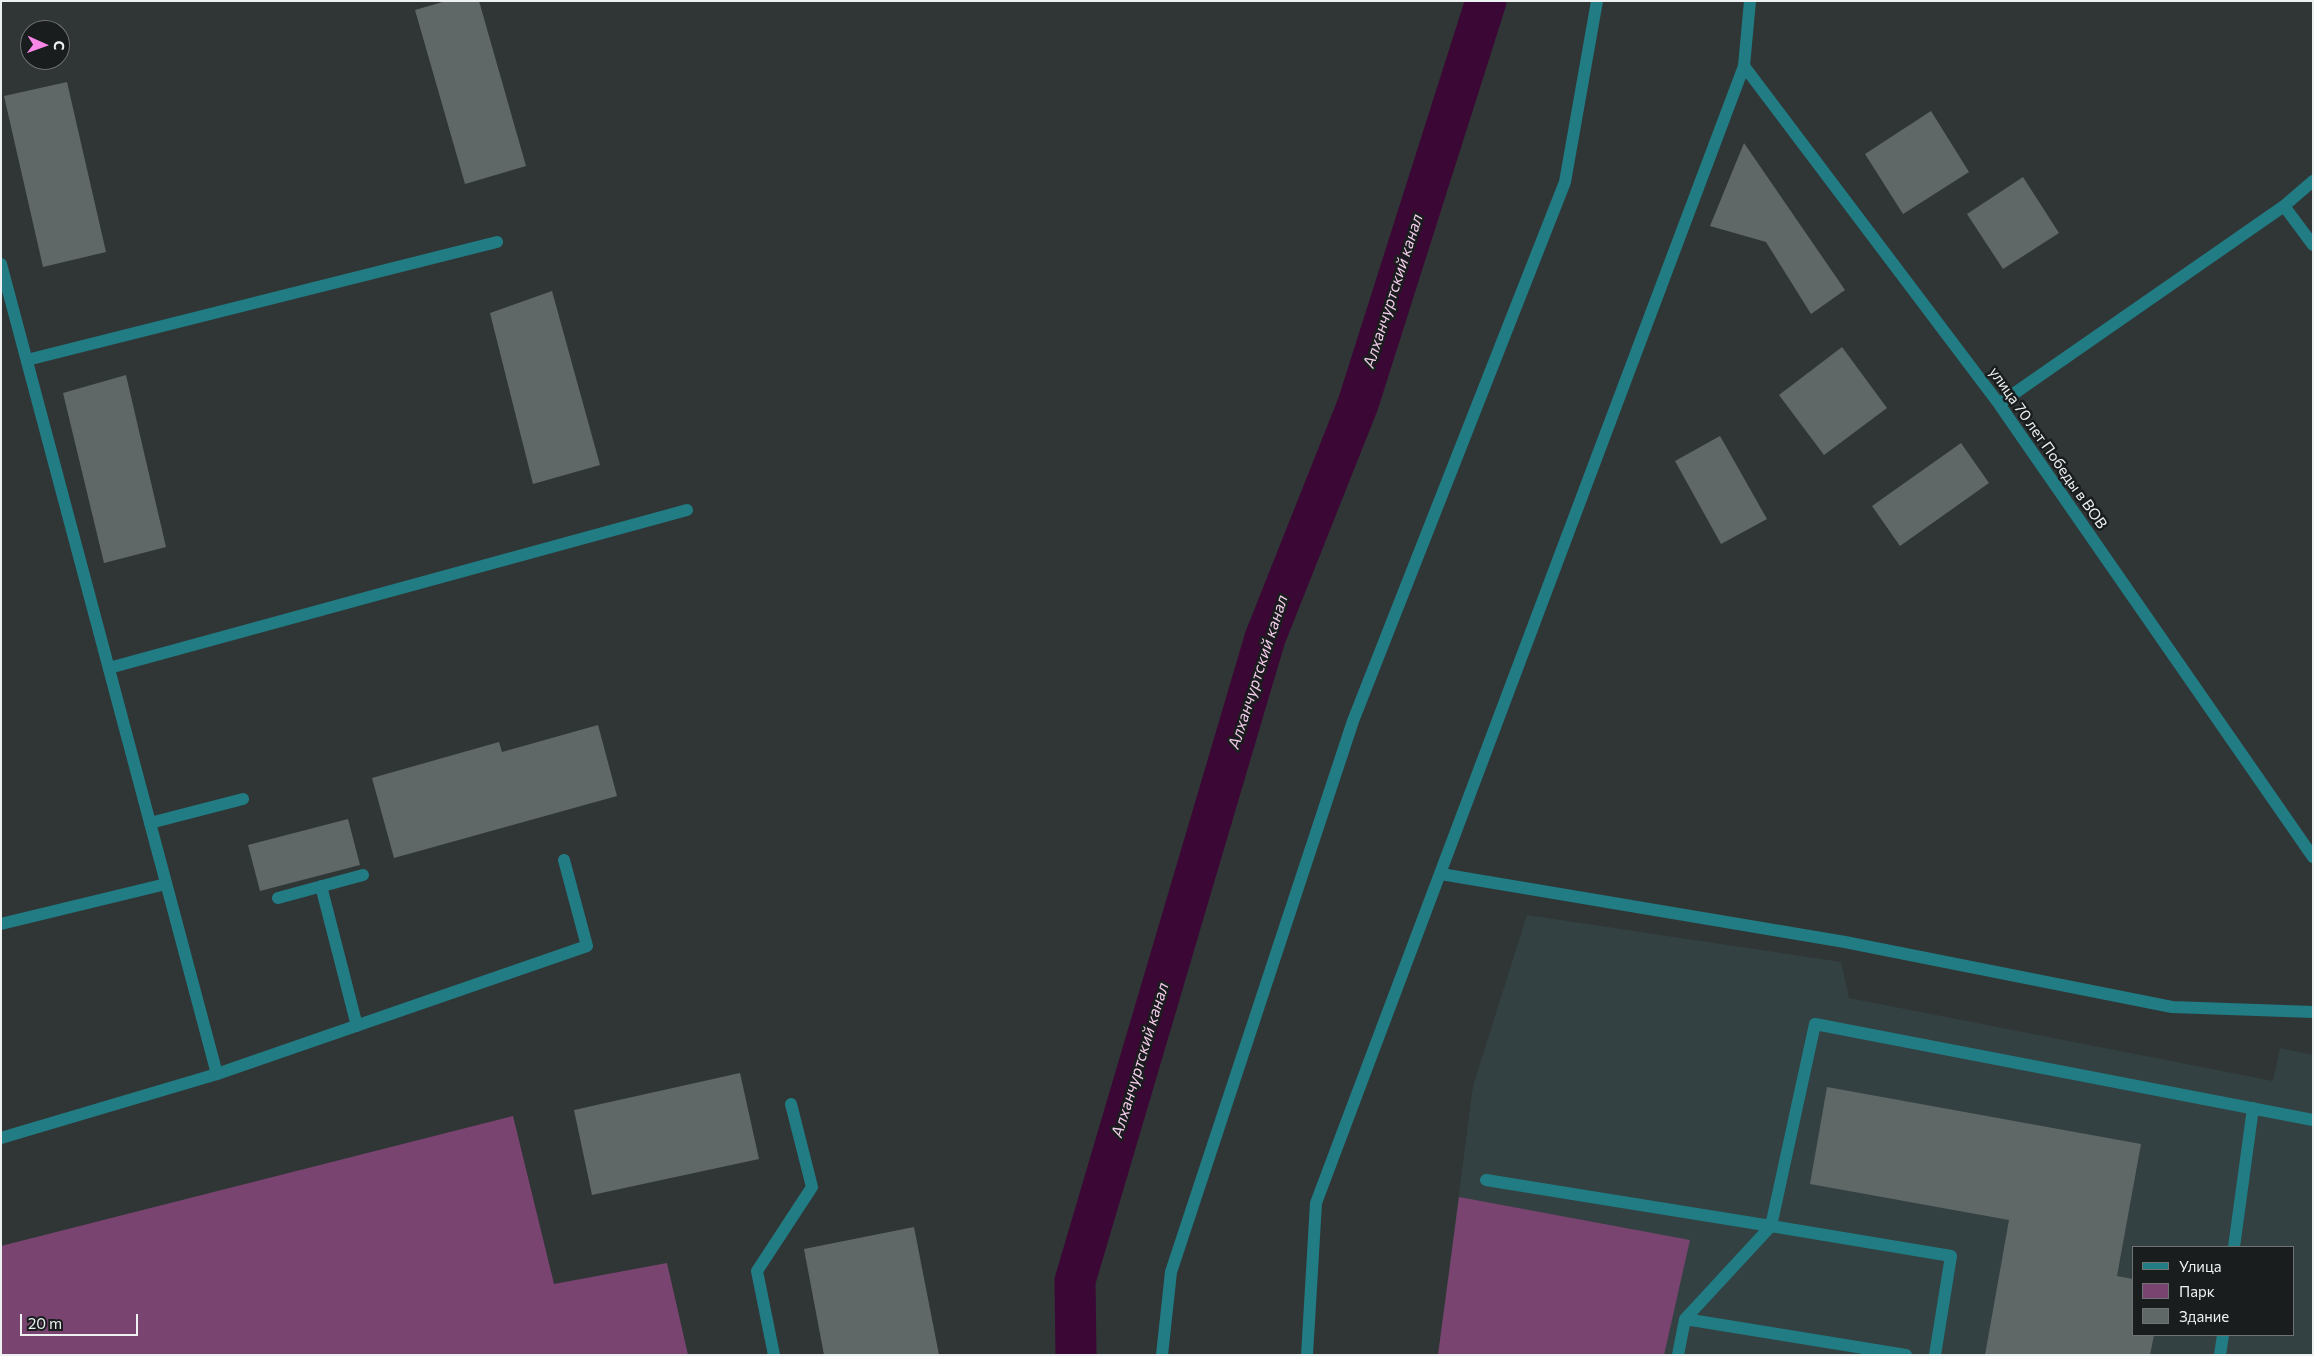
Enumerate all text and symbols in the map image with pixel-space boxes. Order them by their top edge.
north arrow [20,20,70,70]
text: С [51,40,68,51]
water label: Алханчуртский канал [1359,212,1427,370]
street label: улица 70 лет Победы в ВОВ [1985,364,2111,532]
water label: Алханчуртский канал [1224,593,1292,751]
water label: Алханчуртский канал [1107,980,1173,1140]
legend [2132,1246,2294,1336]
text: Улица [2179,1257,2221,1275]
text: Парк [2179,1282,2215,1300]
scale bar [22,1304,140,1336]
text: Здание [2179,1307,2229,1325]
text: 20 m [28,1314,62,1332]

